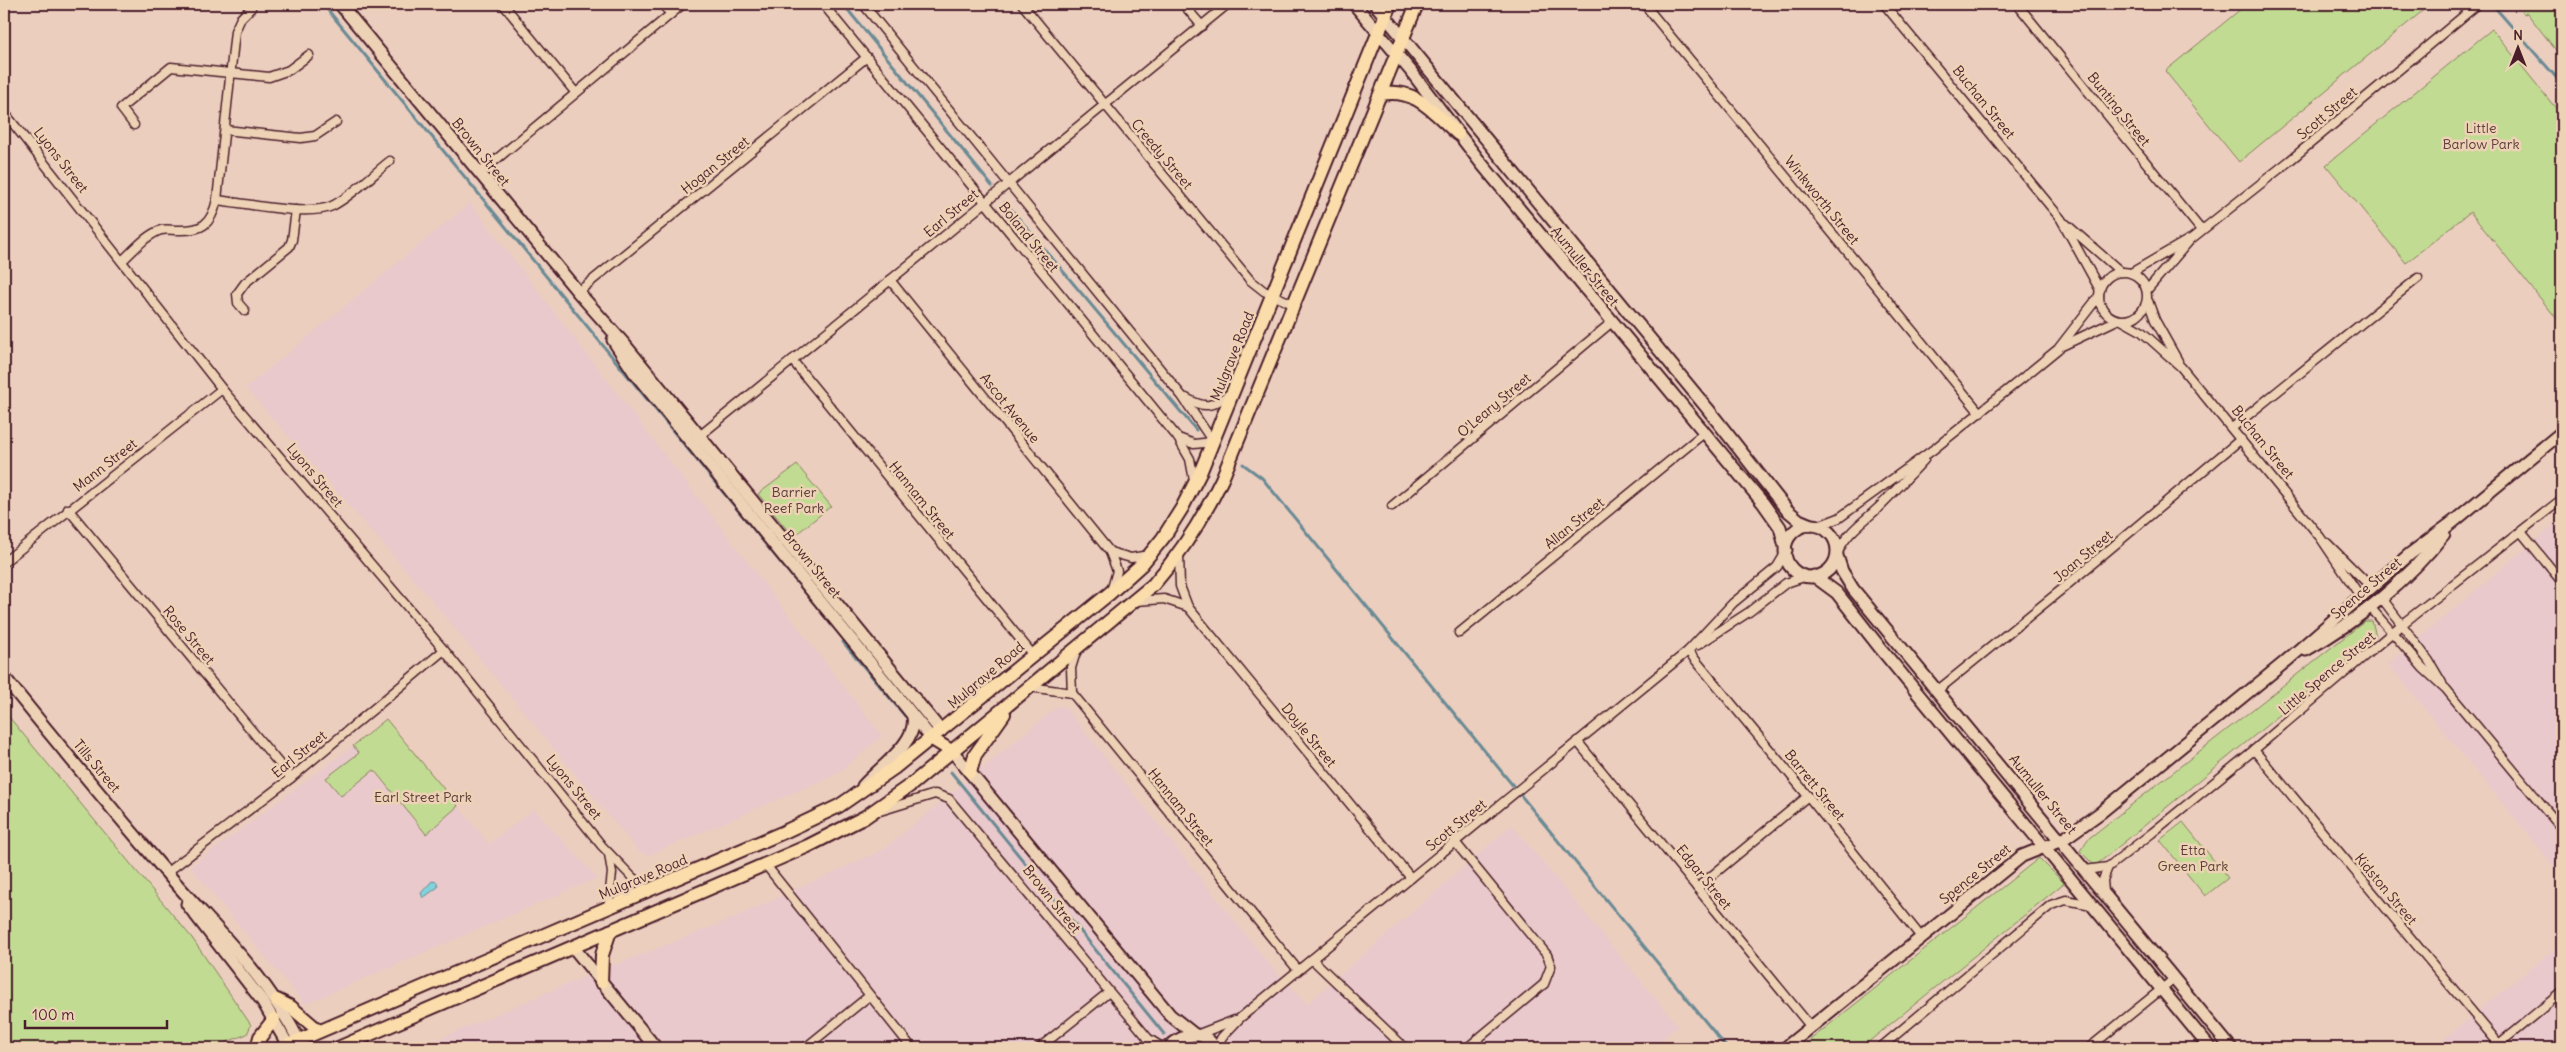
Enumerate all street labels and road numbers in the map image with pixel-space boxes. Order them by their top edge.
street label: Buchan Street [1949,62,2019,143]
street label: Bunting Street [2084,68,2154,150]
street label: Scott Street [2293,83,2361,143]
street label: Brown Street [448,114,514,190]
street label: Creedy Street [1127,115,1197,193]
street label: Lyons Street [30,124,92,197]
street label: Hogan Street [677,132,753,198]
street label: Winkworth Street [1781,152,1864,248]
street label: Earl Street [920,185,982,241]
street label: Boland Street [995,198,1063,276]
street label: Aumuller Street [1547,222,1623,310]
street label: Mulgrave Road [1206,309,1258,403]
street label: Ascot Avenue [976,369,1044,447]
street label: O'Leary Street [1454,369,1535,441]
street label: Buchan Street [2228,402,2298,483]
street label: Mann Street [69,434,141,496]
street label: Lyons Street [283,439,347,511]
street label: Hannam Street [885,457,959,543]
street label: Allan Street [1540,493,1608,553]
street label: Brown Street [779,526,845,602]
street label: Joan Street [2050,526,2116,586]
street label: Spence Street [2327,553,2405,623]
street label: Rose Street [159,602,219,668]
street label: Little Spence Street [2275,627,2379,719]
street label: Mulgrave Road [944,638,1028,712]
street label: Doyle Street [1278,699,1340,771]
street label: Earl Street [268,726,330,782]
street label: Tills Street [70,736,125,796]
street label: Barrett Street [1781,746,1849,824]
street label: Aumuller Street [2005,750,2081,838]
street label: Lyons Street [542,751,606,823]
street label: Hannam Street [1144,764,1218,850]
street label: Scott Street [1422,795,1490,855]
street label: Spence Street [1936,840,2015,908]
street label: Edgar Street [1672,841,1736,913]
street label: Mulgrave Road [596,850,690,904]
street label: Kidston Street [2351,850,2421,929]
street label: Brown Street [1019,861,1085,937]

